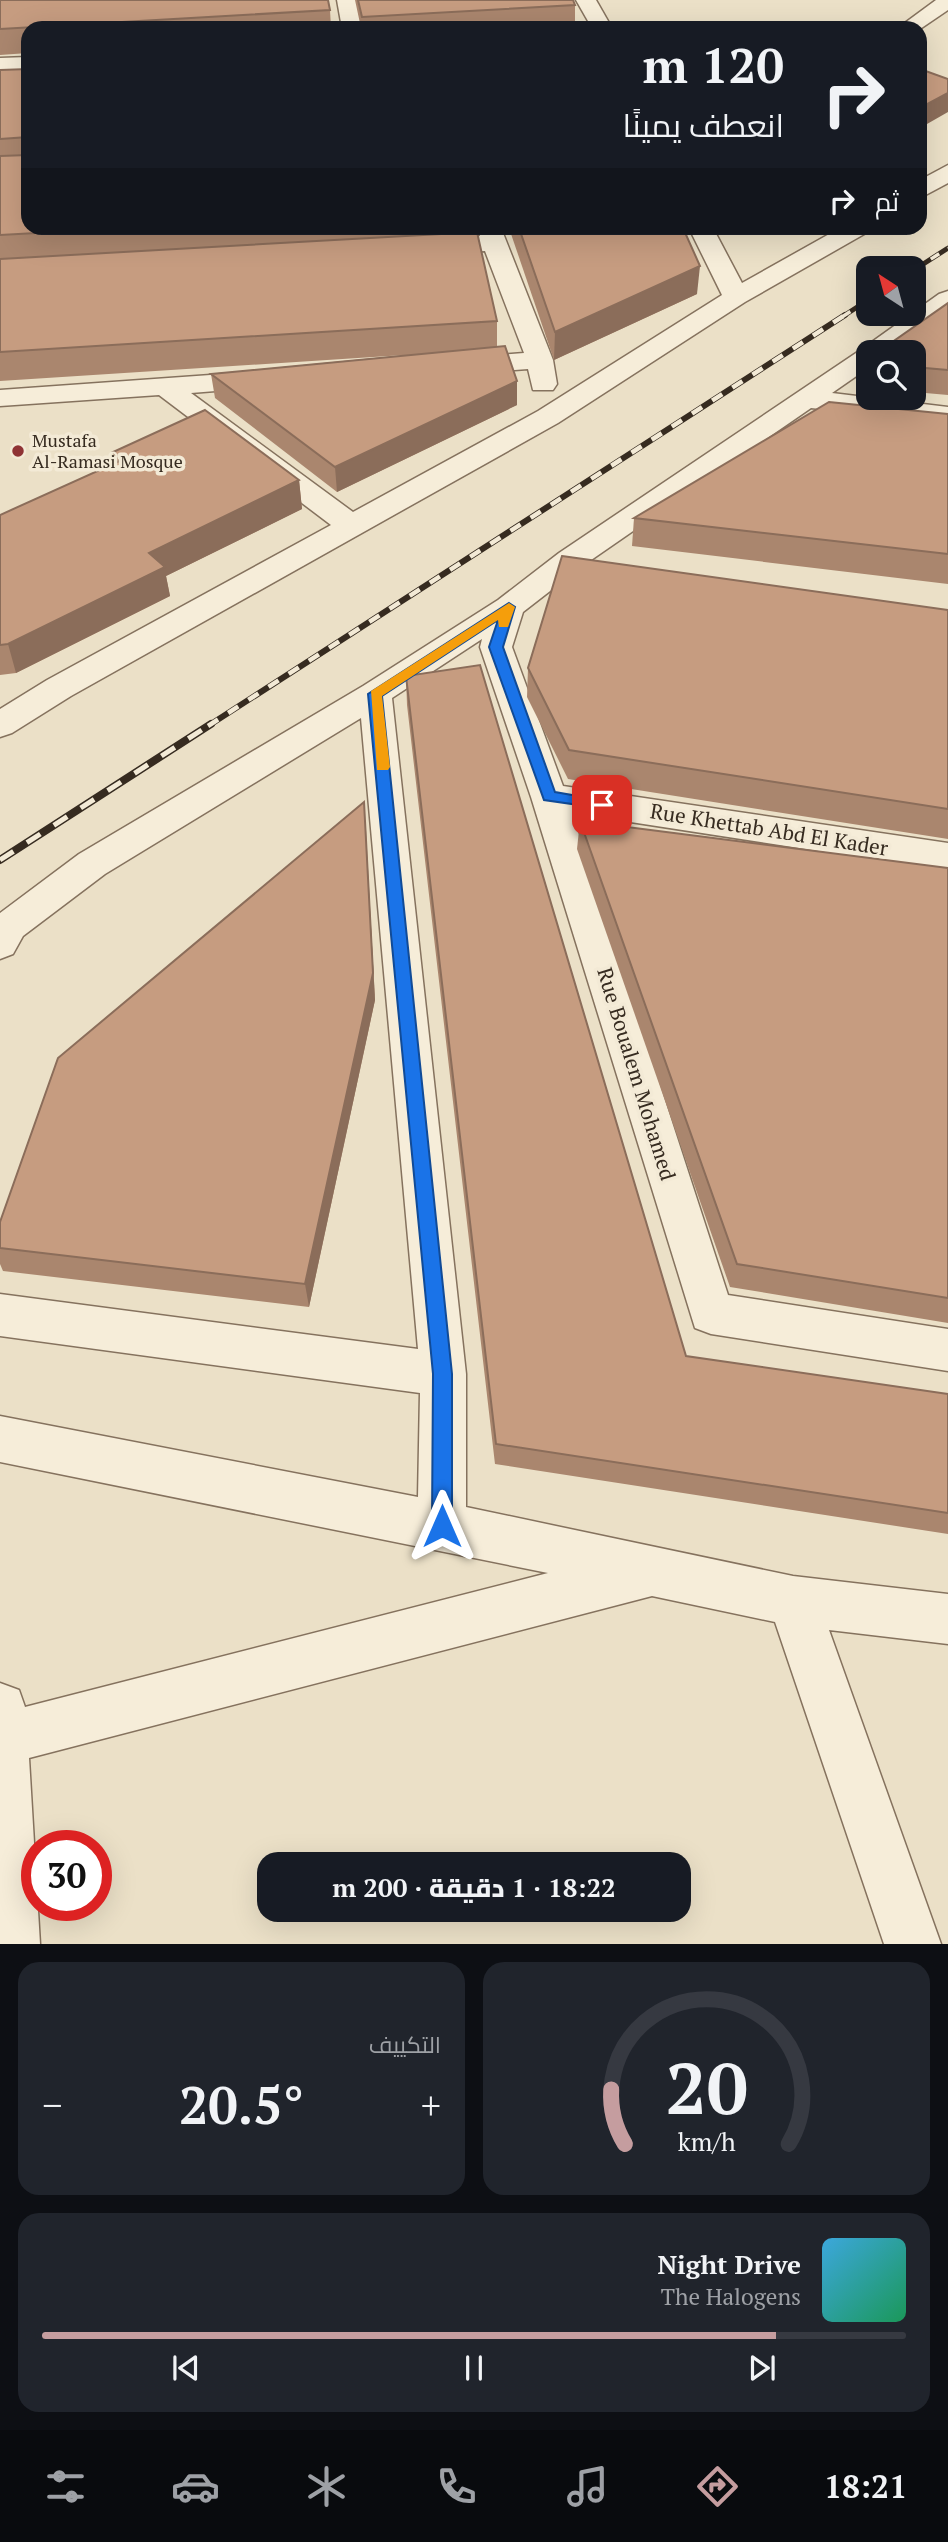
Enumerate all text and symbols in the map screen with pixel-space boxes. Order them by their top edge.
text: 120 m [642,32,784,97]
icon: right [808,49,899,140]
text: انعطف يمينًا [623,104,784,146]
icon: right [823,182,861,220]
text: ثم [875,184,899,218]
north arrow [856,256,926,326]
map controls [856,256,926,410]
button: search [856,340,926,410]
place label: Mustafa Al-Ramasi Mosque [32,428,183,473]
marker: Mustafa Al-Ramasi Mosque [10,443,26,459]
pin [572,775,632,835]
icon: arrive [583,786,621,824]
street label: Rue Khettab Abd El Kader [648,796,890,862]
street label: Rue Boualem Mohamed [591,964,683,1184]
position arrow [405,1489,479,1563]
speed limit sign: 30 [21,1830,112,1921]
text: 18:22 · 1 دقيقة · 200 m [332,1870,616,1904]
text: التكييف [369,2029,441,2060]
text: 20 [665,2039,748,2136]
text: 20.5° [179,2070,304,2139]
text: − [42,2080,62,2130]
text: + [421,2080,441,2130]
text: km/h [678,2125,736,2158]
text: Night Drive [657,2247,801,2281]
text: The Halogens [661,2281,801,2312]
icon: previous [167,2349,205,2387]
icon: pause [455,2349,493,2387]
icon: next [743,2349,781,2387]
icon: filters [41,2462,90,2511]
icon: car [171,2462,220,2511]
icon: climate [302,2462,351,2511]
icon: phone [432,2462,481,2511]
icon: music [563,2462,612,2511]
icon: directions [693,2462,742,2511]
text: 18:21 [824,2465,907,2507]

